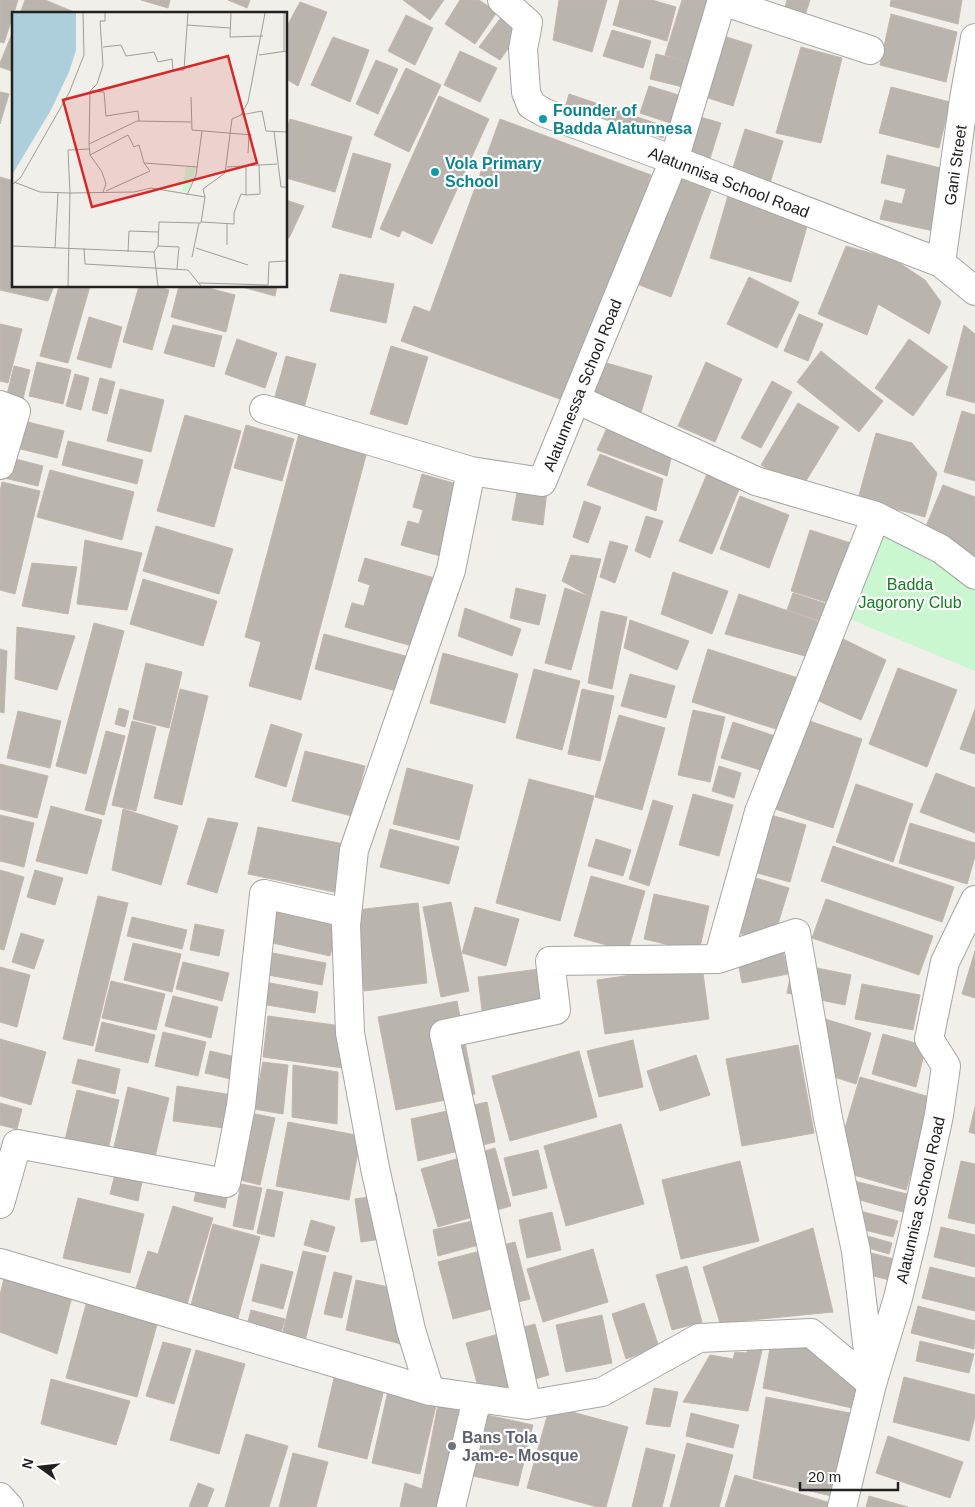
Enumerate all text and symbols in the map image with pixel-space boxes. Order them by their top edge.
inset map [12,12,288,288]
place label: Founder of Badda Alatunnesa [553,102,692,137]
marker: Founder of Badda Alatunnesa [537,113,549,125]
street label: Gani Street [941,123,970,206]
street label: Alatunnisa School Road [646,144,812,221]
place label: Vola Primary School [445,155,542,190]
marker: Vola Primary School [429,166,441,178]
street label: Alatunnessa School Road [540,297,625,474]
park label: Badda Jagorony Club [858,576,962,611]
street label: Alatunnisa School Road [893,1115,948,1285]
place label: Bans Tola Jam-e- Mosque [462,1429,579,1464]
marker: Bans Tola Jam-e- Mosque [446,1440,458,1452]
north arrow [15,1442,65,1492]
text: N [18,1457,36,1471]
scale bar [800,1460,898,1492]
text: 20 m [808,1468,841,1485]

